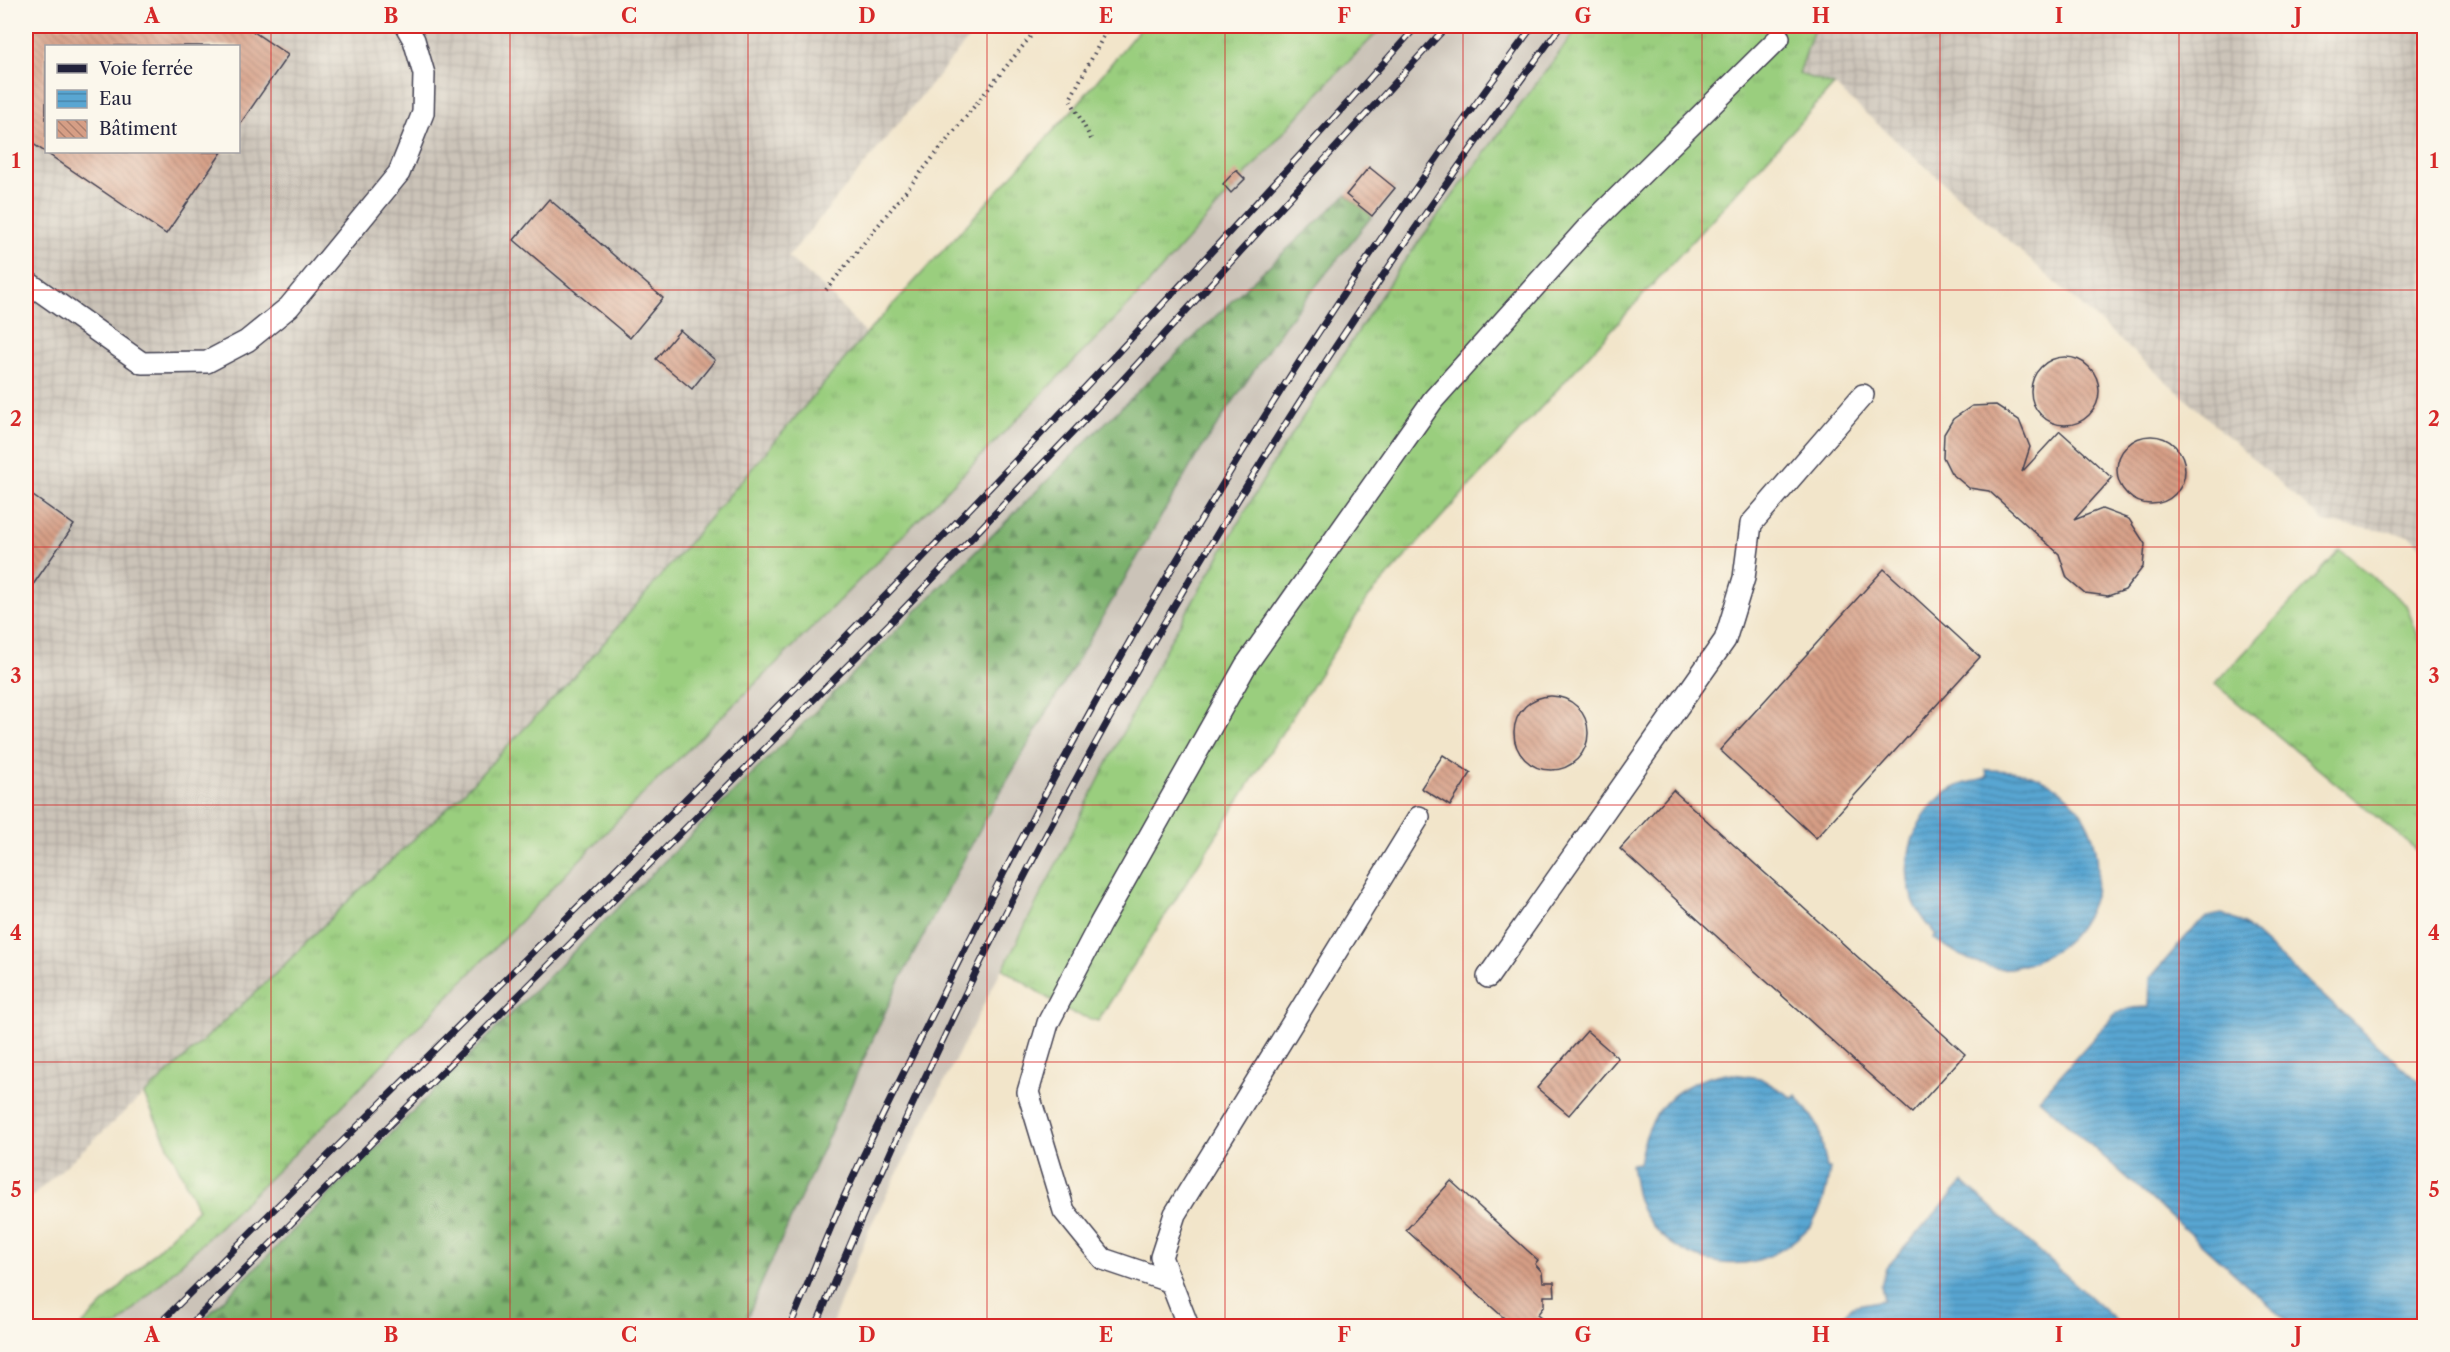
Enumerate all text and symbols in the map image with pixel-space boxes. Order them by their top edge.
text: A [143,4,160,28]
text: B [384,4,399,28]
text: C [621,4,637,28]
text: D [858,4,876,28]
text: E [1099,4,1113,28]
text: F [1337,4,1351,28]
text: G [1575,4,1592,28]
text: H [1812,4,1830,28]
text: I [2055,4,2063,28]
text: J [2290,4,2302,28]
legend [45,45,240,153]
text: Voie ferrée [98,58,193,80]
text: Eau [99,88,132,110]
text: Bâtiment [99,118,178,140]
text: 1 [12,149,21,173]
text: 1 [2430,149,2439,173]
text: 2 [10,407,22,431]
text: 2 [2428,407,2440,431]
text: 3 [10,664,22,688]
text: 3 [2428,664,2440,688]
text: 4 [10,921,22,945]
text: 4 [2428,921,2440,945]
text: 5 [10,1178,22,1202]
text: 5 [2428,1178,2440,1202]
text: A [143,1323,160,1347]
text: B [384,1323,399,1347]
text: C [621,1323,637,1347]
text: D [858,1323,876,1347]
text: E [1099,1323,1113,1347]
text: F [1337,1323,1351,1347]
text: G [1575,1323,1592,1347]
text: H [1812,1323,1830,1347]
text: I [2055,1323,2063,1347]
text: J [2290,1323,2302,1347]

